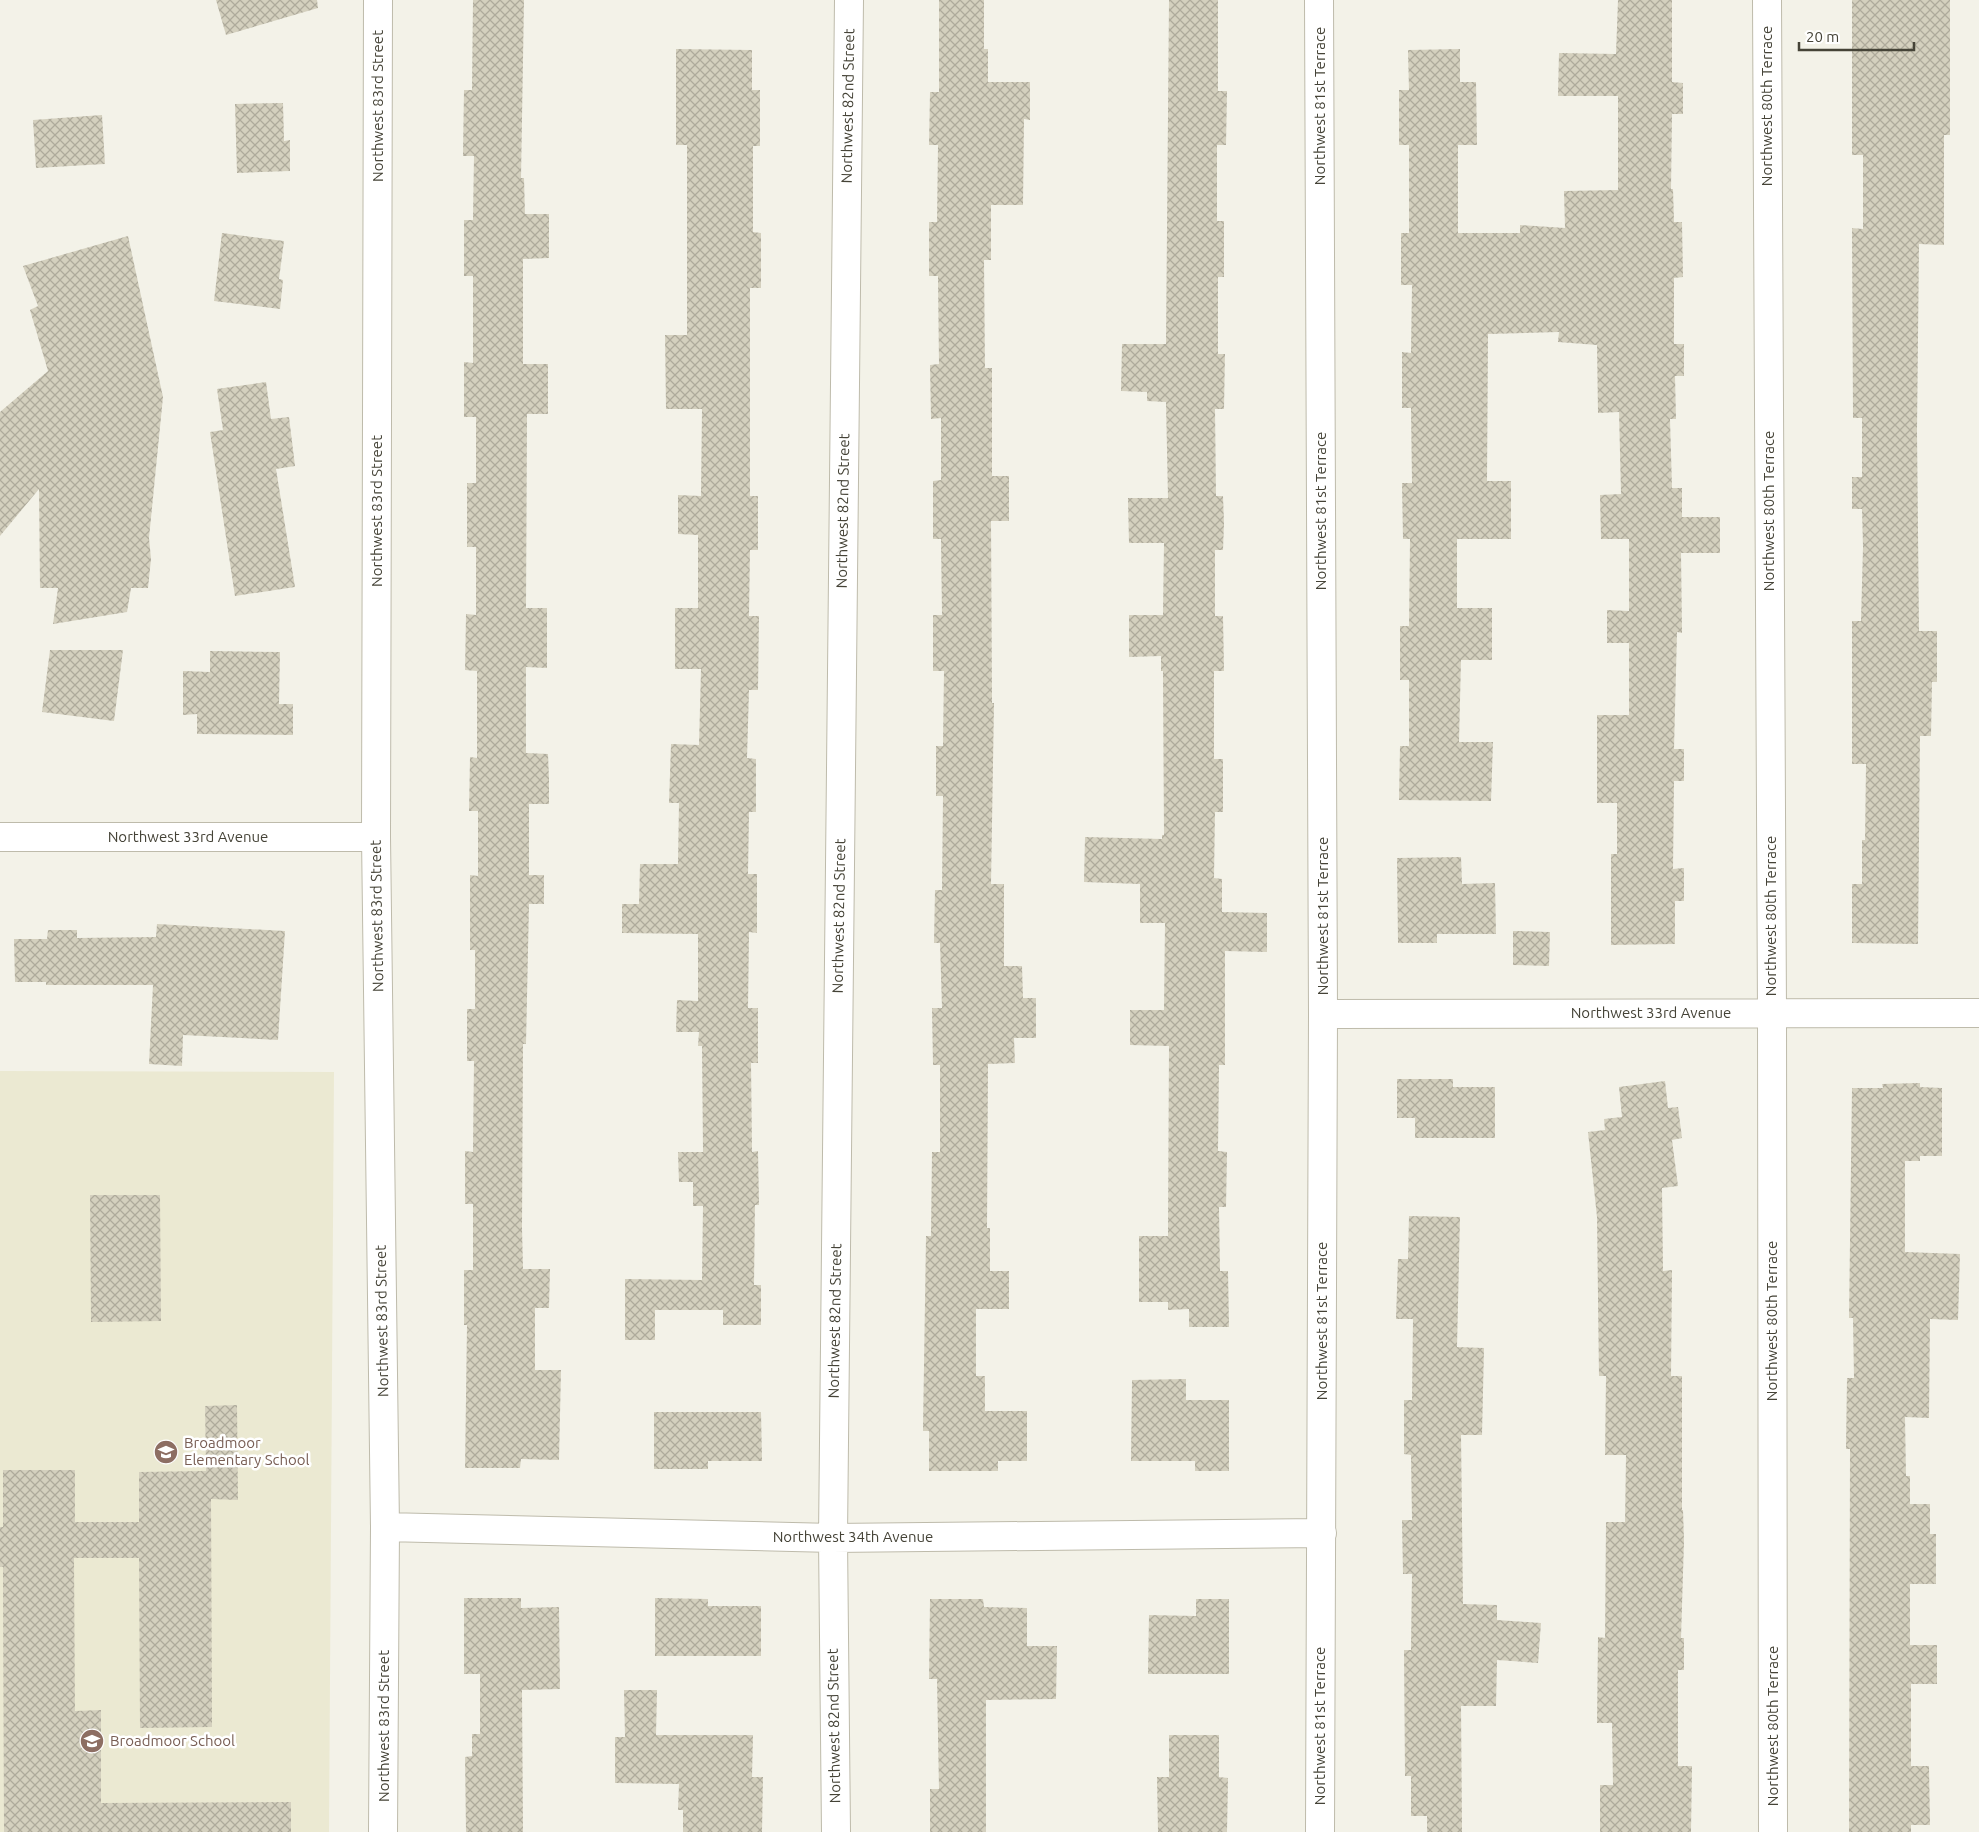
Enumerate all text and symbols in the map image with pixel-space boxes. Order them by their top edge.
scale bar [1799,20,1914,52]
street label: Northwest 80th Terrace [1758,26,1775,186]
street label: Northwest 81st Terrace [1311,27,1328,185]
street label: Northwest 82nd Street [838,28,857,184]
text: 20 m [1806,28,1839,45]
street label: Northwest 83rd Street [369,30,386,182]
street label: Northwest 80th Terrace [1760,431,1777,591]
street label: Northwest 81st Terrace [1312,432,1329,590]
street label: Northwest 82nd Street [833,433,852,589]
street label: Northwest 83rd Street [368,435,385,587]
street label: Northwest 33rd Avenue [108,828,268,845]
street label: Northwest 80th Terrace [1762,836,1779,996]
street label: Northwest 81st Terrace [1314,837,1331,995]
street label: Northwest 82nd Street [829,838,848,994]
street label: Northwest 83rd Street [367,840,386,992]
street label: Northwest 33rd Avenue [1571,1004,1731,1021]
street label: Northwest 80th Terrace [1763,1241,1780,1401]
street label: Northwest 81st Terrace [1313,1242,1330,1400]
street label: Northwest 82nd Street [825,1243,844,1399]
street label: Northwest 83rd Street [372,1245,391,1397]
place label: Broadmoor Elementary School [184,1434,310,1468]
school or university icon: Broadmoor Elementary School [153,1439,179,1465]
street label: Northwest 34th Avenue [773,1528,933,1545]
street label: Northwest 80th Terrace [1764,1646,1781,1806]
street label: Northwest 81st Terrace [1311,1647,1328,1805]
street label: Northwest 82nd Street [824,1648,843,1804]
street label: Northwest 83rd Street [375,1650,392,1802]
school or university icon: Broadmoor School [79,1728,105,1754]
place label: Broadmoor School [110,1732,235,1749]

